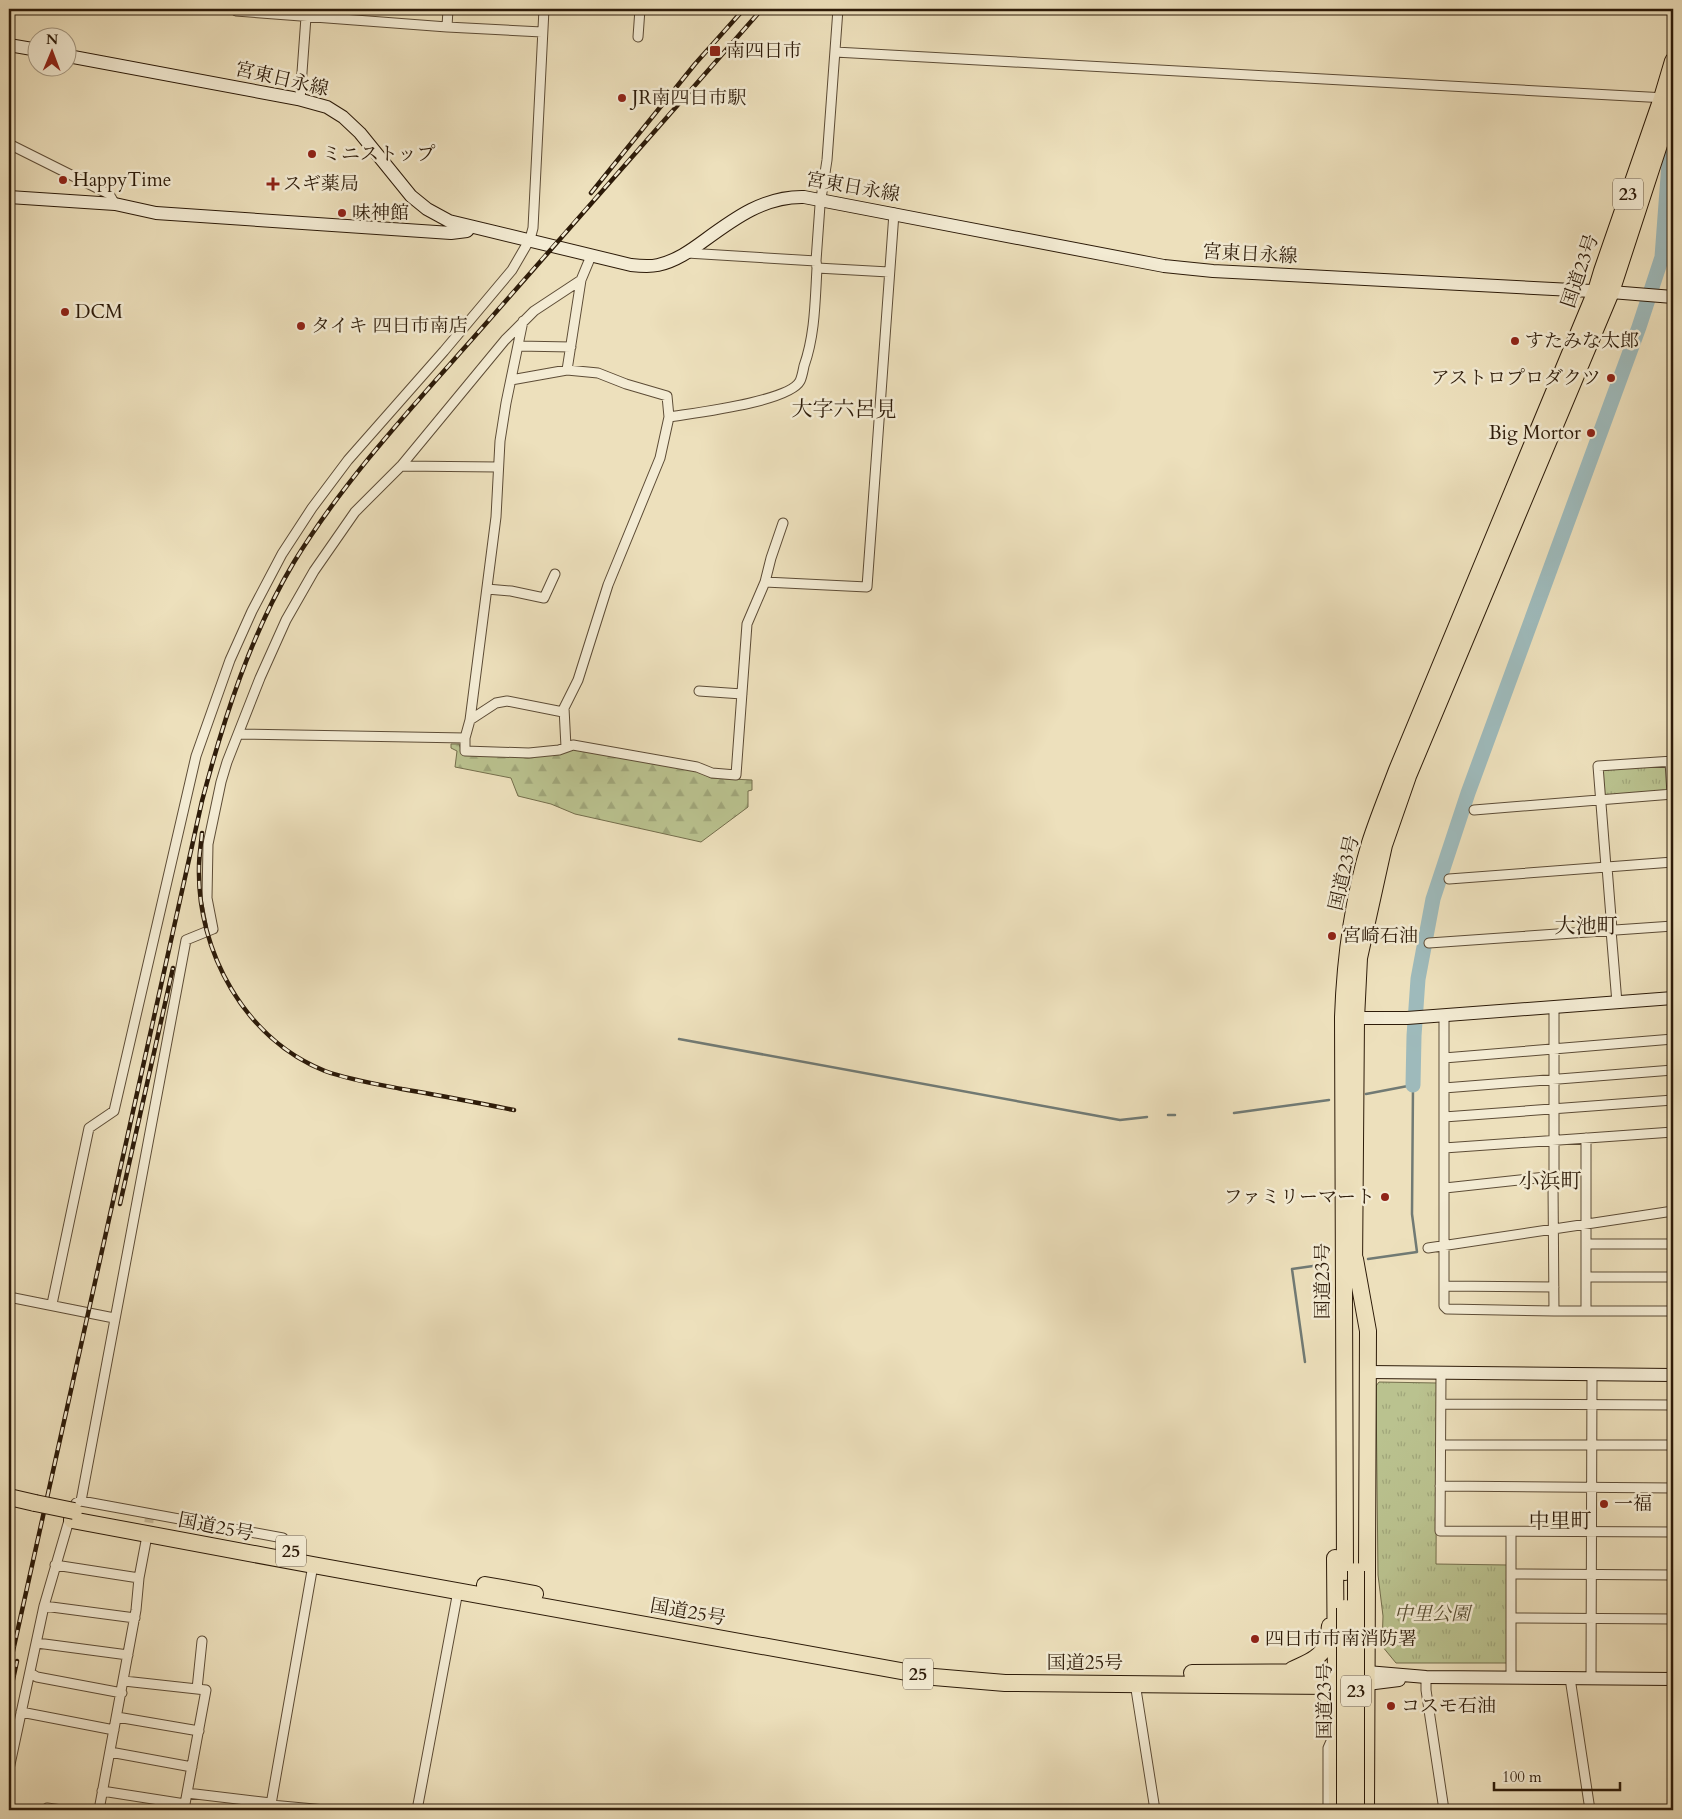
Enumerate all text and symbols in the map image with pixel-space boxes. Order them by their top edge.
north arrow [28,28,78,78]
text: N [46,30,58,49]
place label: 南四日市 [726,38,802,64]
marker: 南四日市 [708,44,722,58]
street label: 宮東日永線 [233,56,331,102]
place label: JR南四日市駅 [629,85,747,111]
marker: JR南四日市駅 [616,92,628,104]
place label: ミニストップ [322,141,435,167]
marker: ミニストップ [306,148,318,160]
street label: 宮東日永線 [804,166,902,208]
place label: HappyTime [73,167,171,193]
place label: スギ薬局 [283,171,359,197]
marker: HappyTime [57,174,69,186]
marker: スギ薬局 [267,178,279,190]
road number: 23 [1613,178,1643,210]
place label: 味神館 [352,200,409,226]
marker: 味神館 [336,207,348,219]
street label: 国道23号 [1555,231,1605,311]
street label: 宮東日永線 [1202,239,1298,269]
place label: DCM [75,299,123,325]
marker: DCM [59,306,71,318]
place label: タイキ 四日市南店 [311,313,468,339]
marker: タイキ 四日市南店 [295,320,307,332]
place label: すたみな太郎 [1525,328,1639,354]
marker: すたみな太郎 [1509,335,1521,347]
place label: アストロプロダクツ [1431,365,1601,391]
marker: アストロプロダクツ [1605,372,1617,384]
district label: 大字六呂見 [792,395,897,424]
place label: Big Mortor [1489,420,1581,446]
marker: Big Mortor [1585,427,1597,439]
street label: 国道23号 [1323,833,1365,913]
district label: 大池町 [1555,912,1618,941]
place label: 宮崎石油 [1342,923,1418,949]
marker: 宮崎石油 [1326,930,1338,942]
district label: 小浜町 [1519,1167,1582,1196]
place label: ファミリーマート [1223,1184,1375,1210]
marker: ファミリーマート [1379,1191,1391,1203]
street label: 国道23号 [1310,1243,1336,1319]
place label: 一福 [1614,1491,1652,1517]
marker: 一福 [1598,1498,1610,1510]
street label: 国道25号 [176,1507,256,1547]
district label: 中里町 [1529,1507,1592,1536]
road number: 25 [276,1535,306,1566]
street label: 国道25号 [648,1593,728,1631]
park label: 中里公園 [1394,1601,1473,1627]
place label: 四日市市南消防署 [1265,1626,1417,1652]
marker: 四日市市南消防署 [1249,1633,1261,1645]
street label: 国道25号 [1047,1650,1123,1676]
road number: 25 [903,1658,933,1690]
street label: 国道23号 [1312,1663,1338,1739]
road number: 23 [1341,1675,1371,1706]
place label: コスモ石油 [1401,1693,1496,1719]
marker: コスモ石油 [1385,1700,1397,1712]
scale bar [1494,1759,1621,1791]
text: 100 m [1502,1767,1542,1787]

